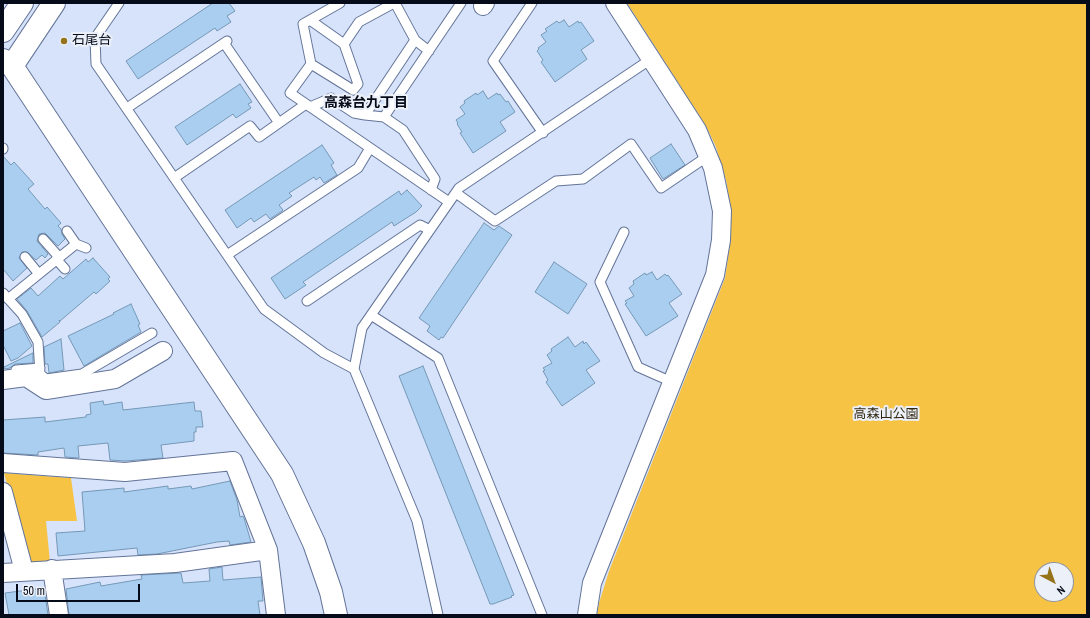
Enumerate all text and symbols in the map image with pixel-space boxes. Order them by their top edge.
place label: 石尾台 [72,33,111,49]
marker: 石尾台 [59,36,69,46]
district label: 高森台九丁目 [324,95,408,111]
park label: 高森山公園 [854,407,918,423]
north arrow [1034,562,1074,602]
scale bar [18,576,142,602]
text: 50 m [23,583,45,599]
text: N [1054,583,1068,598]

